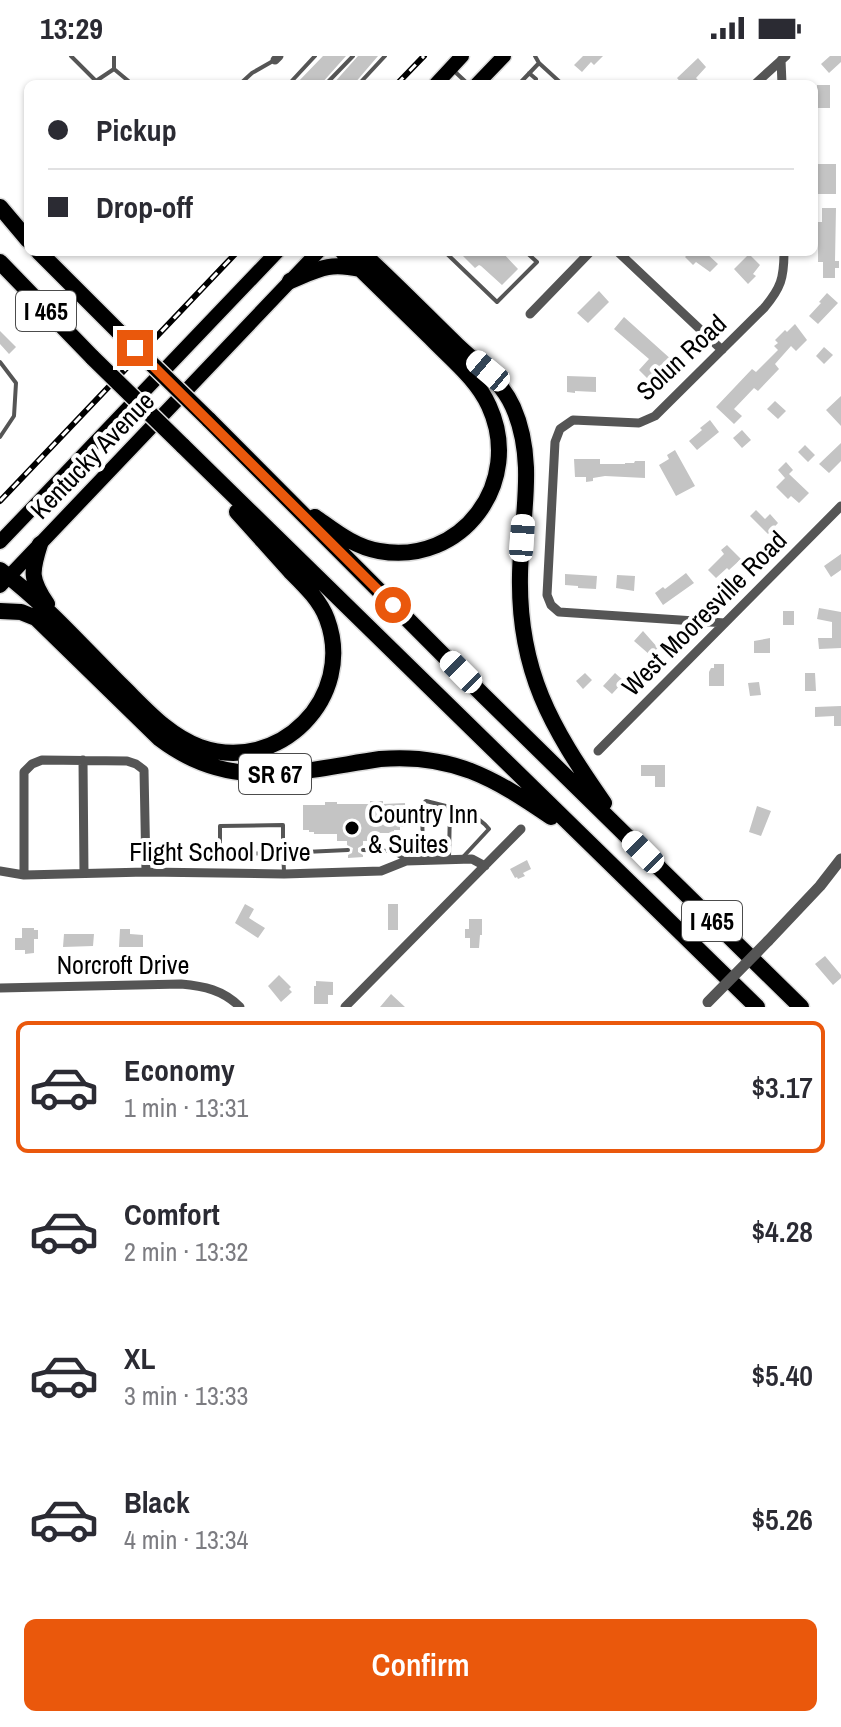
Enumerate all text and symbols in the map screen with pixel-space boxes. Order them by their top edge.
text: 13:29 [40,8,103,48]
text: Pickup [96,110,177,150]
text: Drop-off [96,187,193,227]
road number: I 465 [16,291,76,331]
street label: Solun Road [628,306,734,408]
route end [117,330,153,366]
car [462,346,514,396]
street label: Kentucky Avenue [22,384,162,526]
car [508,513,536,563]
street label: West Mooresville Road [614,523,794,703]
route start [375,587,411,623]
car [436,647,486,697]
road number: SR 67 [239,754,311,794]
place label: Country Inn & Suites [368,796,478,861]
marker: Country Inn & Suites [343,819,361,837]
car [618,827,668,877]
street label: Flight School Drive [129,834,311,869]
road number: I 465 [682,901,742,941]
street label: Norcroft Drive [57,947,189,982]
text: Economy [124,1050,235,1090]
icon: car [28,1051,100,1123]
text: $3.17 [751,1067,813,1107]
text: 1 min · 13:31 [124,1090,248,1125]
text: Comfort [124,1194,220,1234]
icon: car [28,1195,100,1267]
text: $4.28 [751,1211,813,1251]
text: 2 min · 13:32 [124,1234,248,1269]
text: XL [124,1338,155,1378]
icon: car [28,1339,100,1411]
text: $5.40 [751,1355,813,1395]
text: 3 min · 13:33 [124,1378,248,1413]
text: Black [124,1482,190,1522]
icon: car [28,1483,100,1555]
text: $5.26 [751,1499,813,1539]
text: 4 min · 13:34 [124,1522,248,1557]
button: Confirm [24,1619,817,1711]

